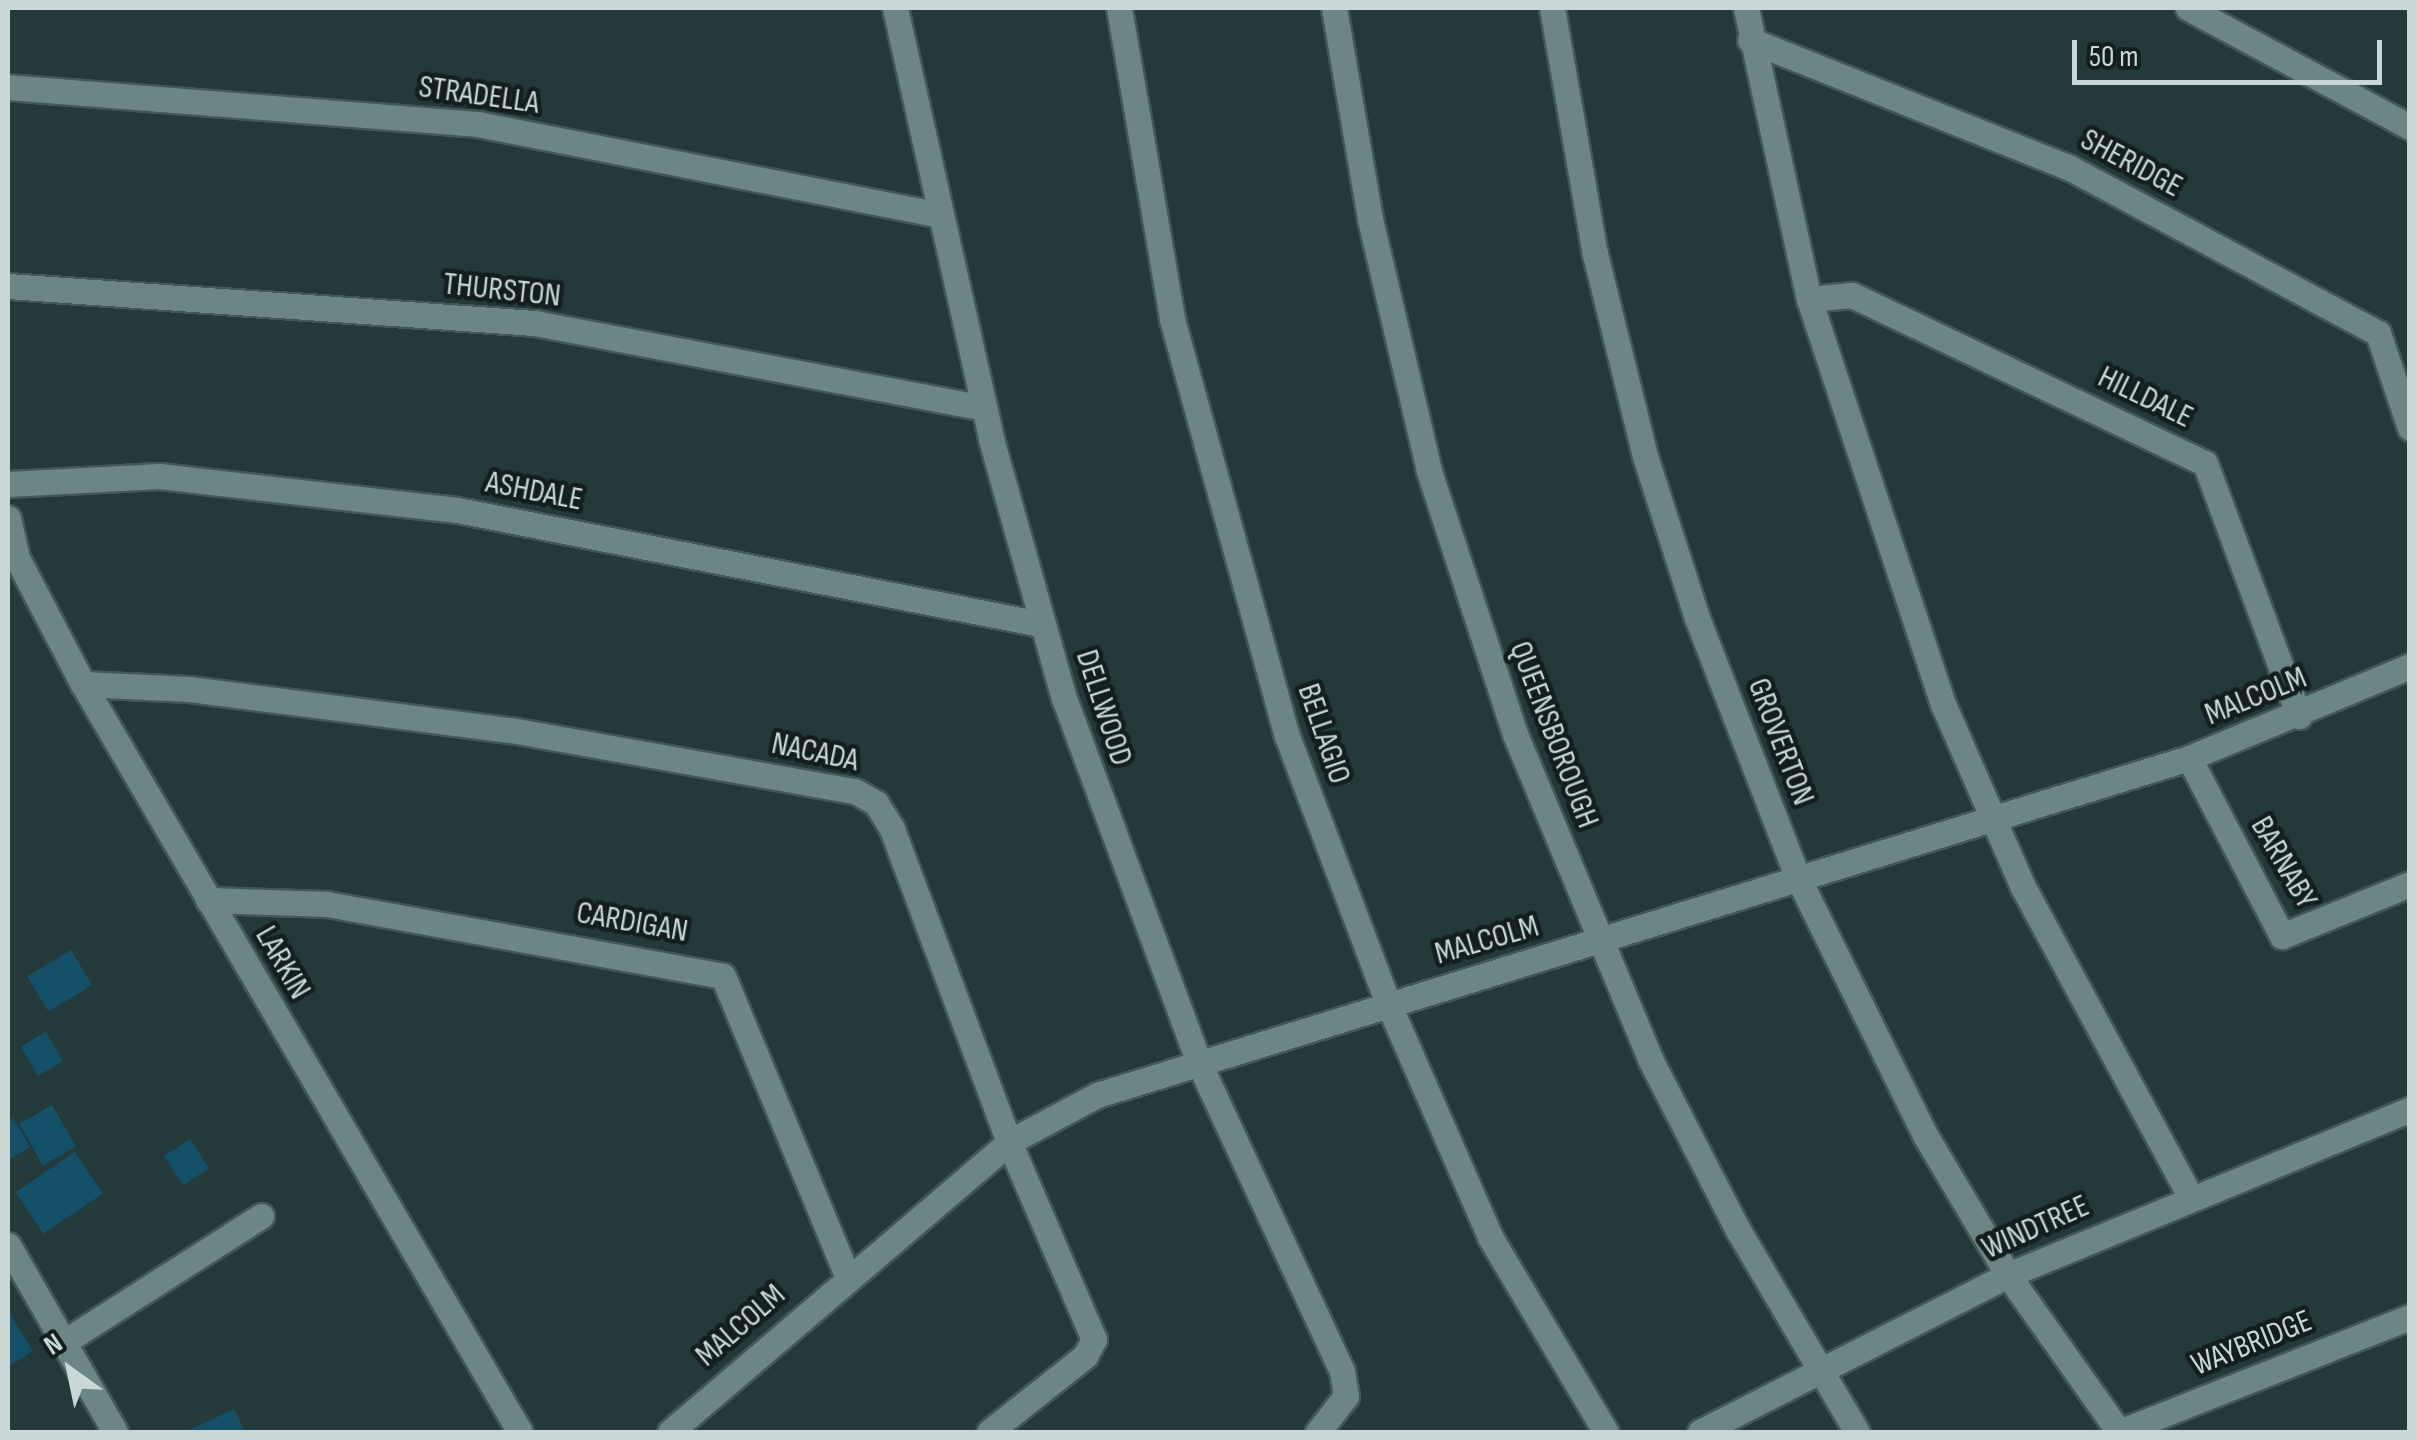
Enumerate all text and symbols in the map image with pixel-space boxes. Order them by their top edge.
scale bar [2077,20,2387,82]
text: 50 m [2089,39,2138,75]
street label: STRADELLA [416,69,542,123]
street label: SHERIDGE [2074,121,2188,207]
street label: THURSTON [441,266,563,316]
street label: HILLDALE [2091,359,2199,437]
street label: ASHDALE [482,464,586,520]
street label: QUEENSBOROUGH [1500,636,1606,834]
street label: DELLWOOD [1066,645,1140,771]
street label: MALCOLM [2200,659,2312,735]
street label: GROVERTON [1738,673,1822,811]
street label: BELLAGIO [1288,679,1358,789]
street label: NACADA [768,725,862,781]
street label: BARNABY [2241,810,2325,916]
street label: CARDIGAN [573,894,691,952]
street label: MALCOLM [1431,908,1543,974]
street label: LARKIN [246,920,318,1006]
street label: WINDTREE [1977,1187,2095,1269]
street label: MALCOLM [688,1277,794,1375]
street label: WAYBRIDGE [2186,1303,2318,1385]
north arrow [20,1320,120,1420]
text: N [38,1327,69,1362]

